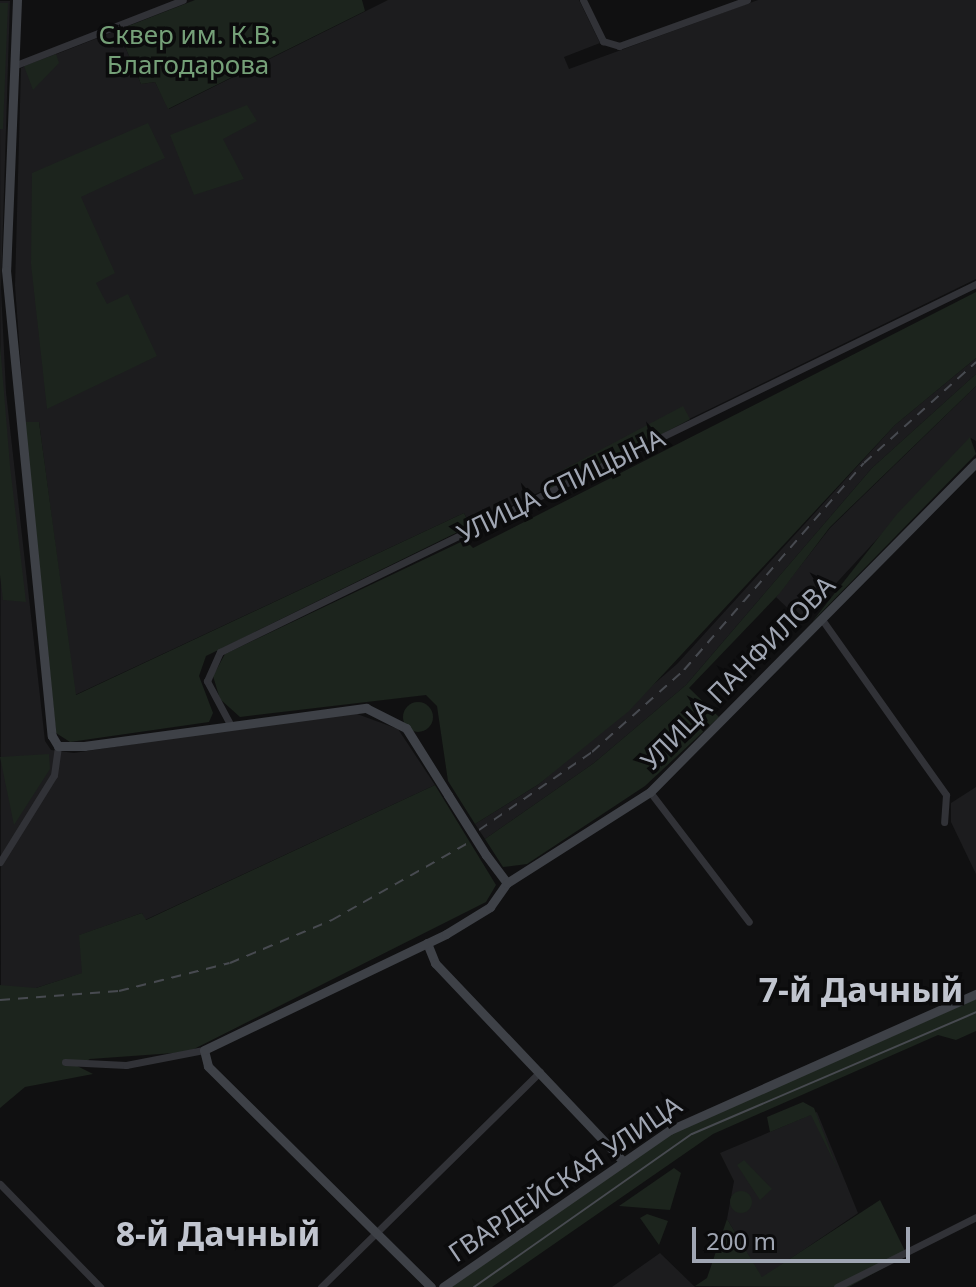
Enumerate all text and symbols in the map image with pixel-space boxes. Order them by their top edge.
park label: Сквер им. К.В. Благодарова [99,19,277,80]
street label: УЛИЦА СПИЦЫНА [452,422,670,550]
street label: УЛИЦА ПАНФИЛОВА [635,570,841,776]
district label: 7-й Дачный [759,970,963,1010]
street label: ГВАРДЕЙСКАЯ УЛИЦА [443,1089,687,1269]
scale bar [696,1211,914,1261]
district label: 8-й Дачный [116,1214,320,1254]
text: 200 m [706,1224,776,1257]

